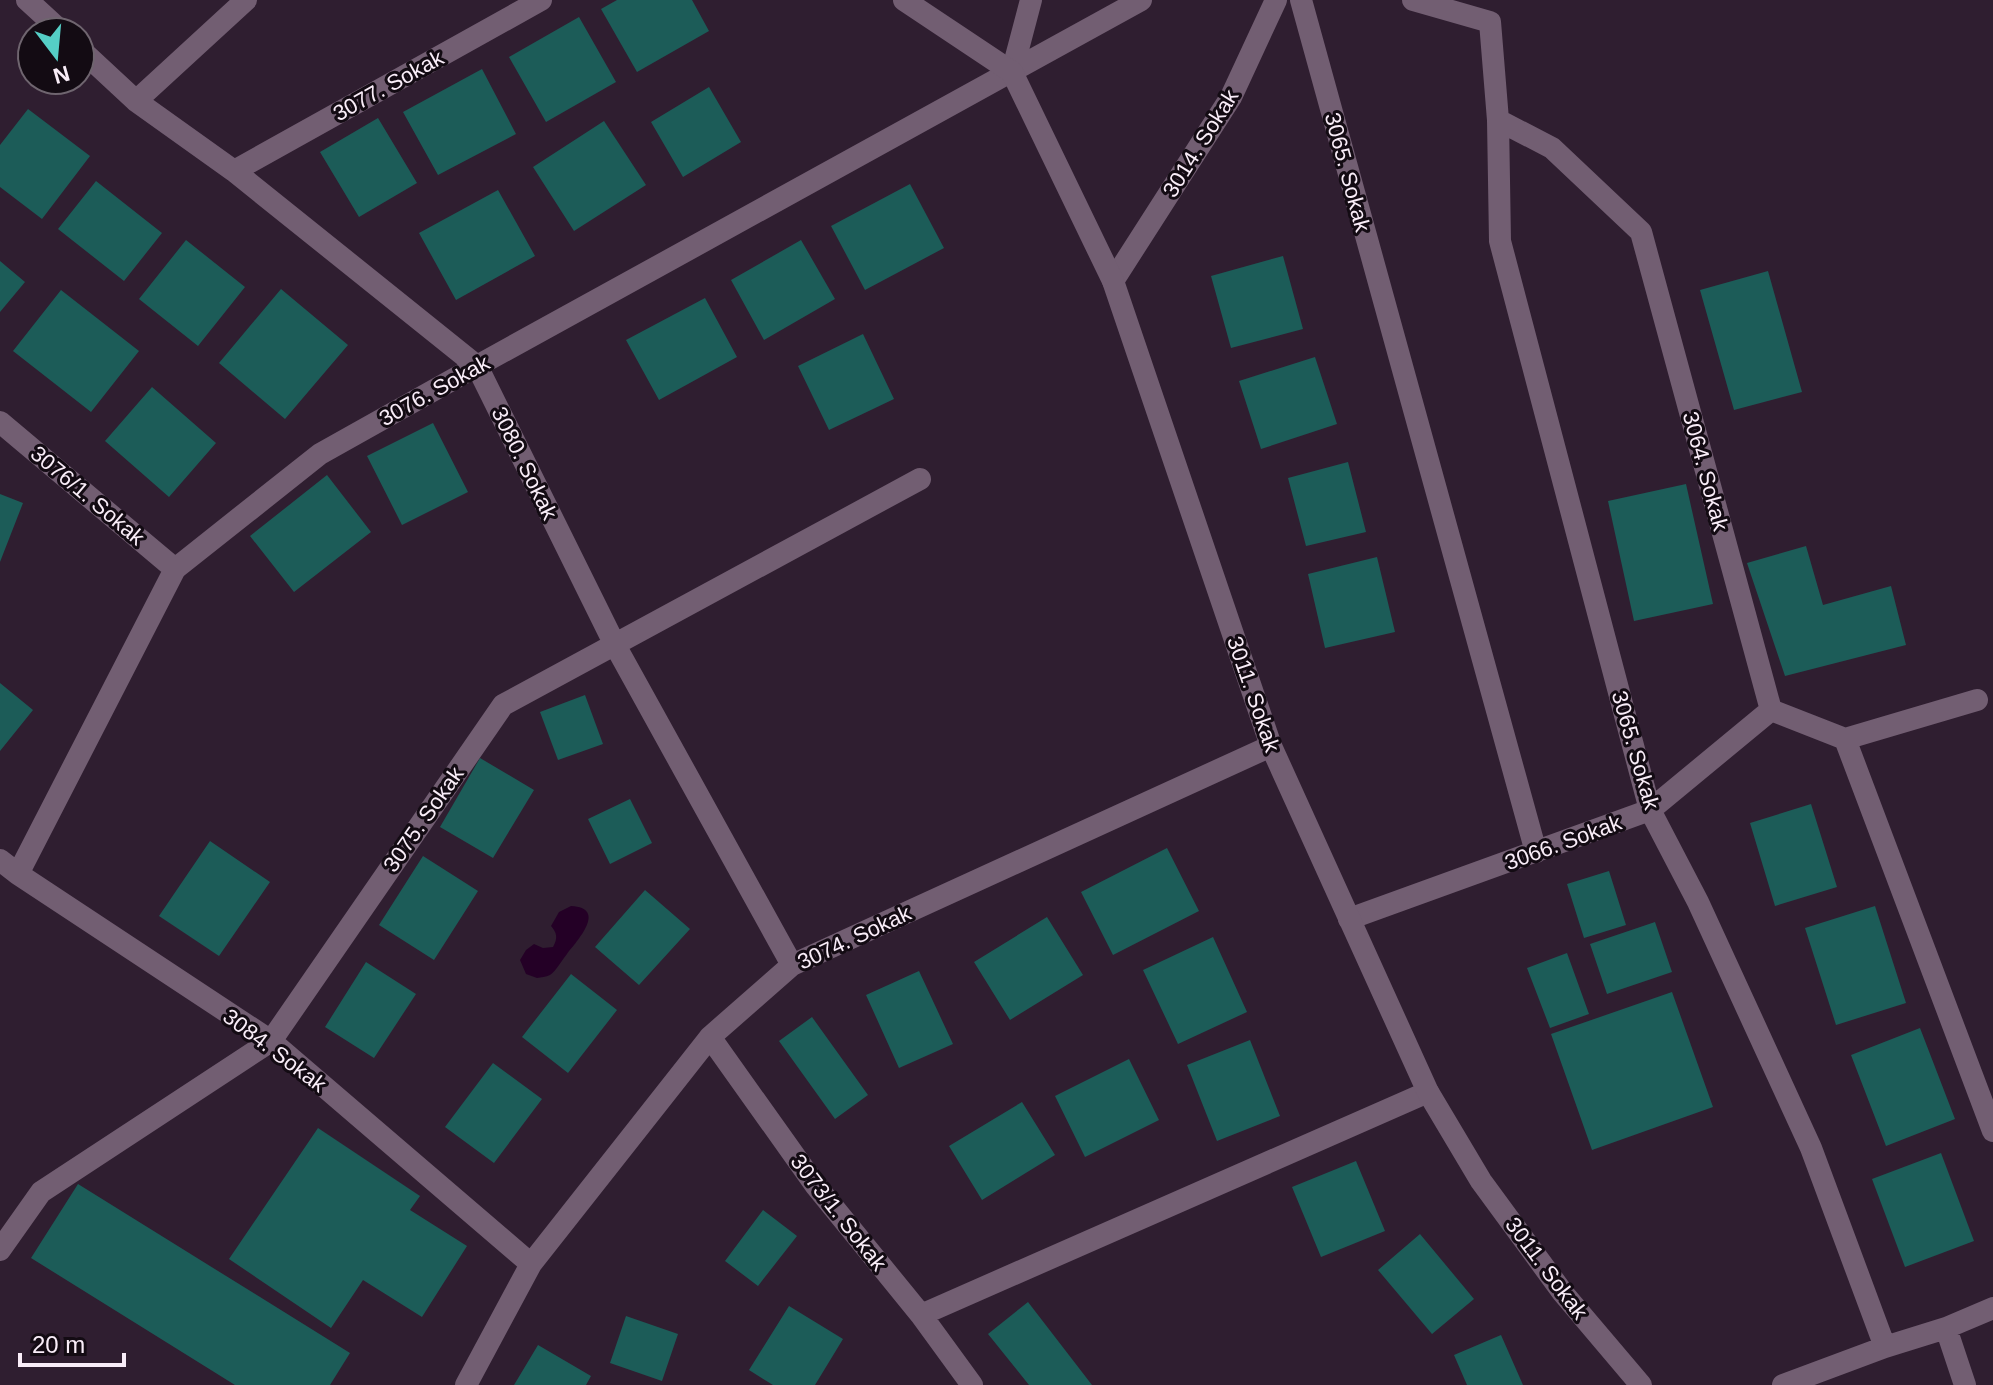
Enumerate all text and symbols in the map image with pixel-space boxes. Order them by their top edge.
north arrow [16,16,96,96]
street label: 3077. Sokak [329,44,449,126]
text: N [50,61,72,89]
street label: 3014. Sokak [1157,84,1244,202]
street label: 3065. Sokak [1320,110,1376,235]
street label: 3076. Sokak [375,349,495,431]
street label: 3080. Sokak [487,403,563,525]
street label: 3064. Sokak [1678,409,1734,534]
street label: 3076/1. Sokak [26,441,150,551]
street label: 3011. Sokak [1222,633,1285,756]
street label: 3065. Sokak [1607,688,1665,813]
street label: 3075. Sokak [378,761,469,877]
street label: 3066. Sokak [1501,809,1626,875]
street label: 3074. Sokak [794,900,916,975]
street label: 3084. Sokak [218,1004,332,1098]
street label: 3073/1. Sokak [785,1149,892,1276]
street label: 3011. Sokak [1500,1213,1593,1325]
scale bar [20,1317,124,1367]
text: 20 m [32,1331,85,1358]

